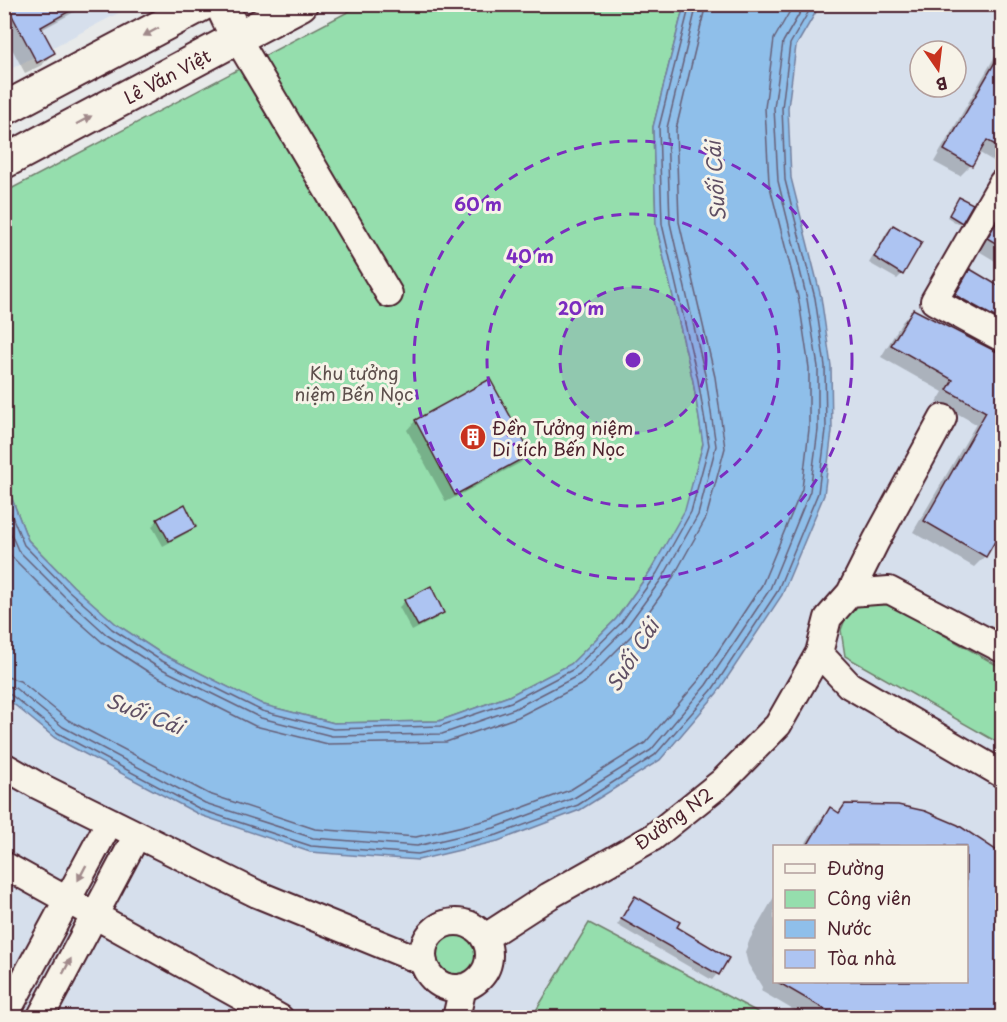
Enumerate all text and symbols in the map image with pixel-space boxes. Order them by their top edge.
one-way arrow [143,27,160,37]
north arrow [908,39,968,99]
street label: Lê Văn Việt [119,42,215,110]
text: B [934,72,950,98]
one-way arrow [76,115,93,125]
water label: Suối Cái [697,136,733,222]
text: 60 m [454,190,502,217]
text: 40 m [506,242,554,269]
text: 20 m [558,294,604,321]
centre of rings [623,350,643,370]
park label: Khu tưởng niệm Bến Nọc [294,359,414,407]
place label: Đền Tưởng niệm Di tích Bến Nọc [492,414,633,462]
building icon: Đền Tưởng niệm Di tích Bến Nọc [458,422,488,452]
water label: Suối Cái [598,610,668,697]
water label: Suối Cái [102,685,191,743]
street label: Đường N2 [628,780,718,856]
legend [773,845,968,983]
text: Đường [827,854,884,881]
one-way arrow [77,865,87,882]
text: Công viên [827,884,911,911]
text: Nước [827,914,871,941]
text: Tòa nhà [827,944,897,971]
one-way arrow [62,957,72,974]

